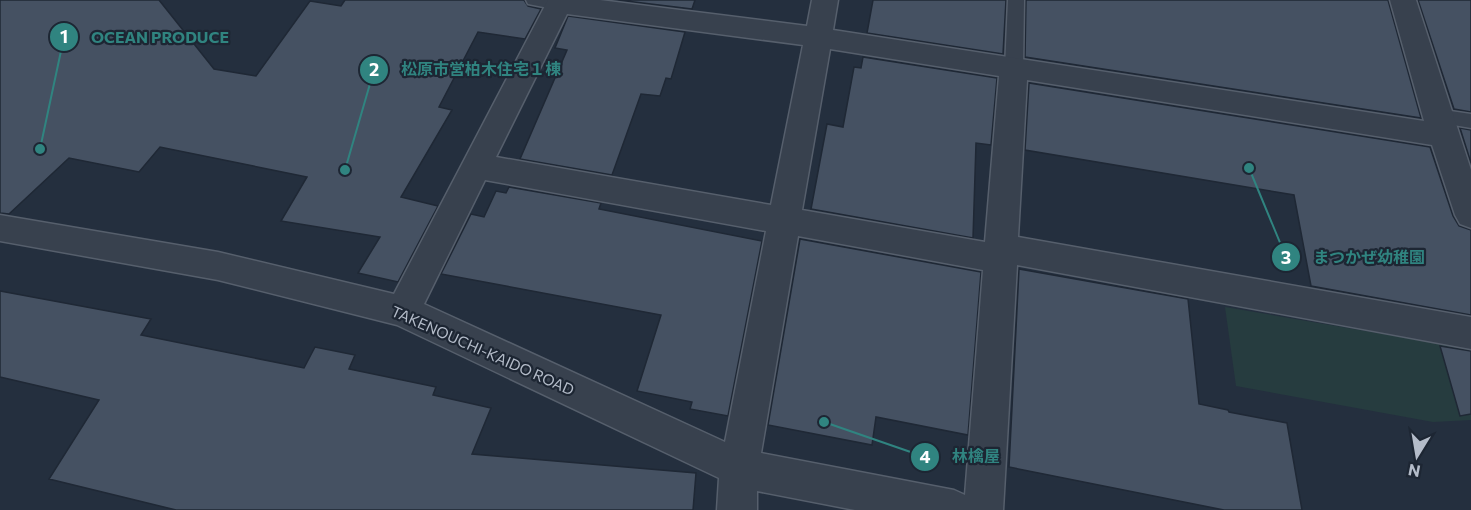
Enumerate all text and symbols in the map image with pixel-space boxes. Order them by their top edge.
callout: OCEAN PRODUCE [49,20,241,54]
text: 1 [60,25,68,47]
text: OCEAN PRODUCE [91,27,229,46]
callout: 松原市営柏木住宅１棟 [359,53,573,87]
text: 2 [369,58,379,80]
text: 松原市営柏木住宅１棟 [401,59,561,78]
callout: まつかぜ幼稚園 [1271,240,1437,274]
text: 3 [1281,246,1291,268]
text: まつかぜ幼稚園 [1313,247,1425,266]
street label: TAKENOUCHI-KAIDO ROAD [389,302,577,398]
north arrow [1387,426,1447,486]
callout: 林檎屋 [910,440,1012,474]
text: 4 [919,445,931,467]
text: 林檎屋 [952,446,1000,465]
text: N [1406,461,1422,482]

